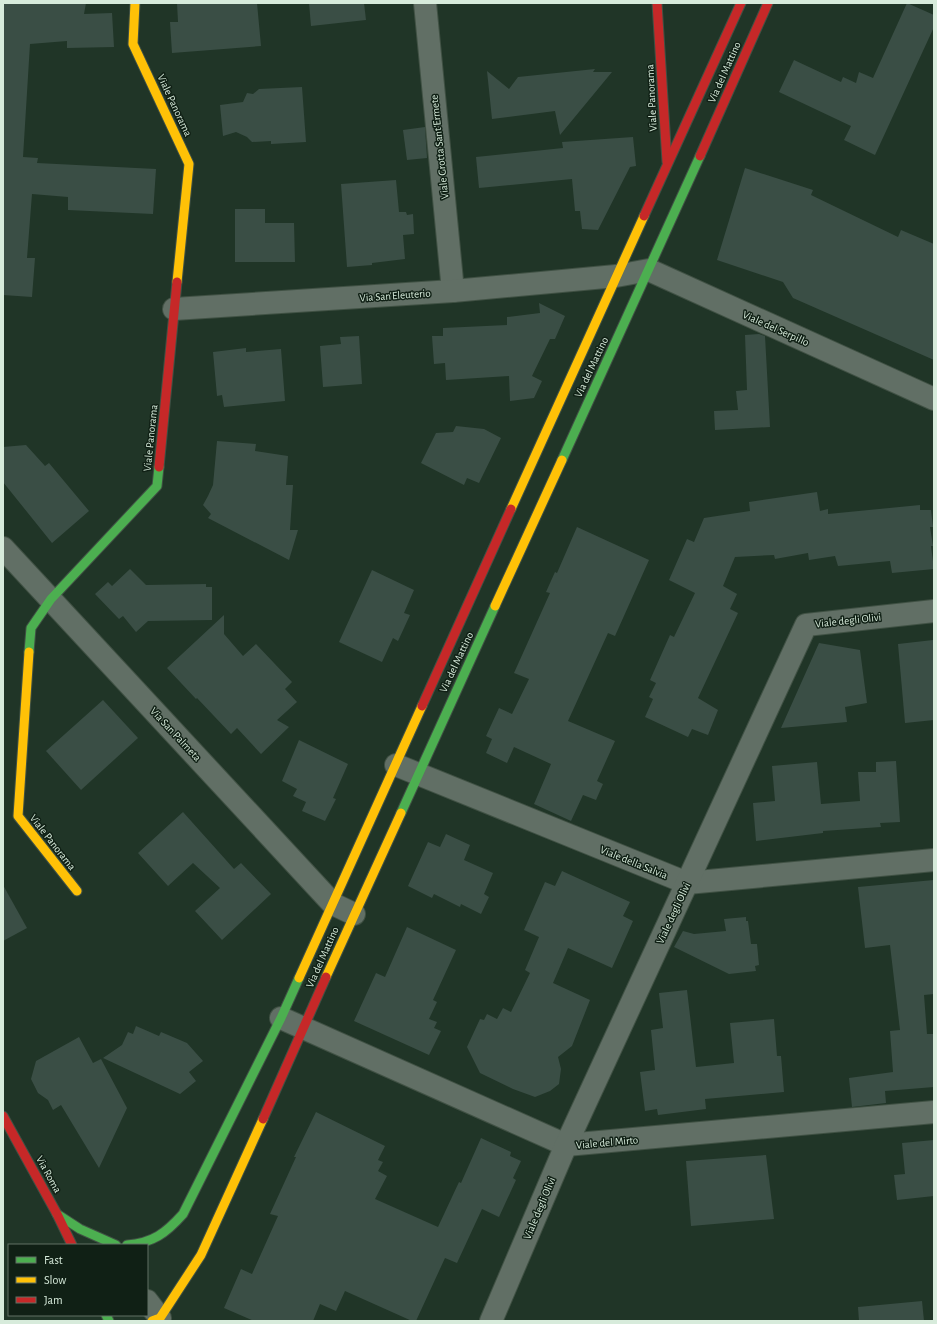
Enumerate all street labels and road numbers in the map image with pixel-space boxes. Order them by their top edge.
street label: Via del Mattino [706,40,743,104]
street label: Viale Panorama [644,64,659,132]
street label: Viale Panorama [155,72,194,138]
street label: Viale Grotta Sant'Ermete [429,94,450,200]
street label: Via San'Eleuterio [359,288,431,303]
street label: Viale del Serpillo [741,309,811,348]
street label: Via del Mattino [573,335,610,399]
street label: Viale Panorama [142,404,159,472]
street label: Viale degli Olivi [814,612,882,629]
street label: Via del Mattino [438,630,475,694]
street label: Via San Palmeta [148,705,203,763]
street label: Viale Panorama [28,812,78,872]
street label: Viale della Salvia [598,844,669,881]
street label: Viale degli Olivi [654,881,692,946]
street label: Via del Mattino [304,925,341,989]
street label: Viale del Mirto [575,1134,639,1151]
street label: Via Roma [34,1154,63,1195]
street label: Viale degli Olivi [521,1175,558,1241]

